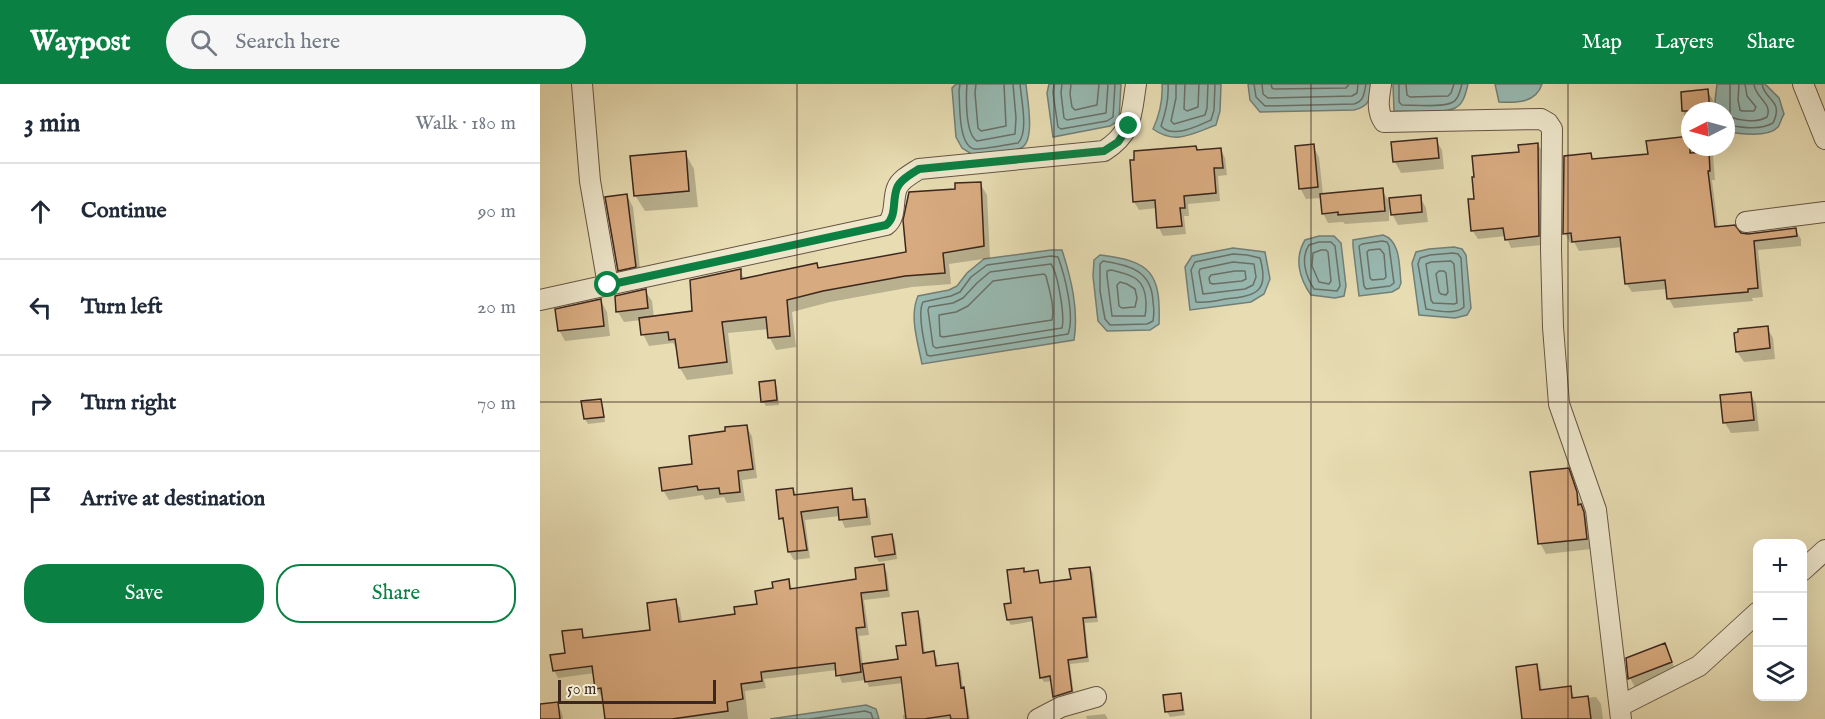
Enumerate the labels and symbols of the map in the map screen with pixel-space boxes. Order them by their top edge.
north arrow [1681,102,1735,156]
route end [1115,112,1141,138]
route start [594,271,620,297]
scale bar [558,677,716,704]

